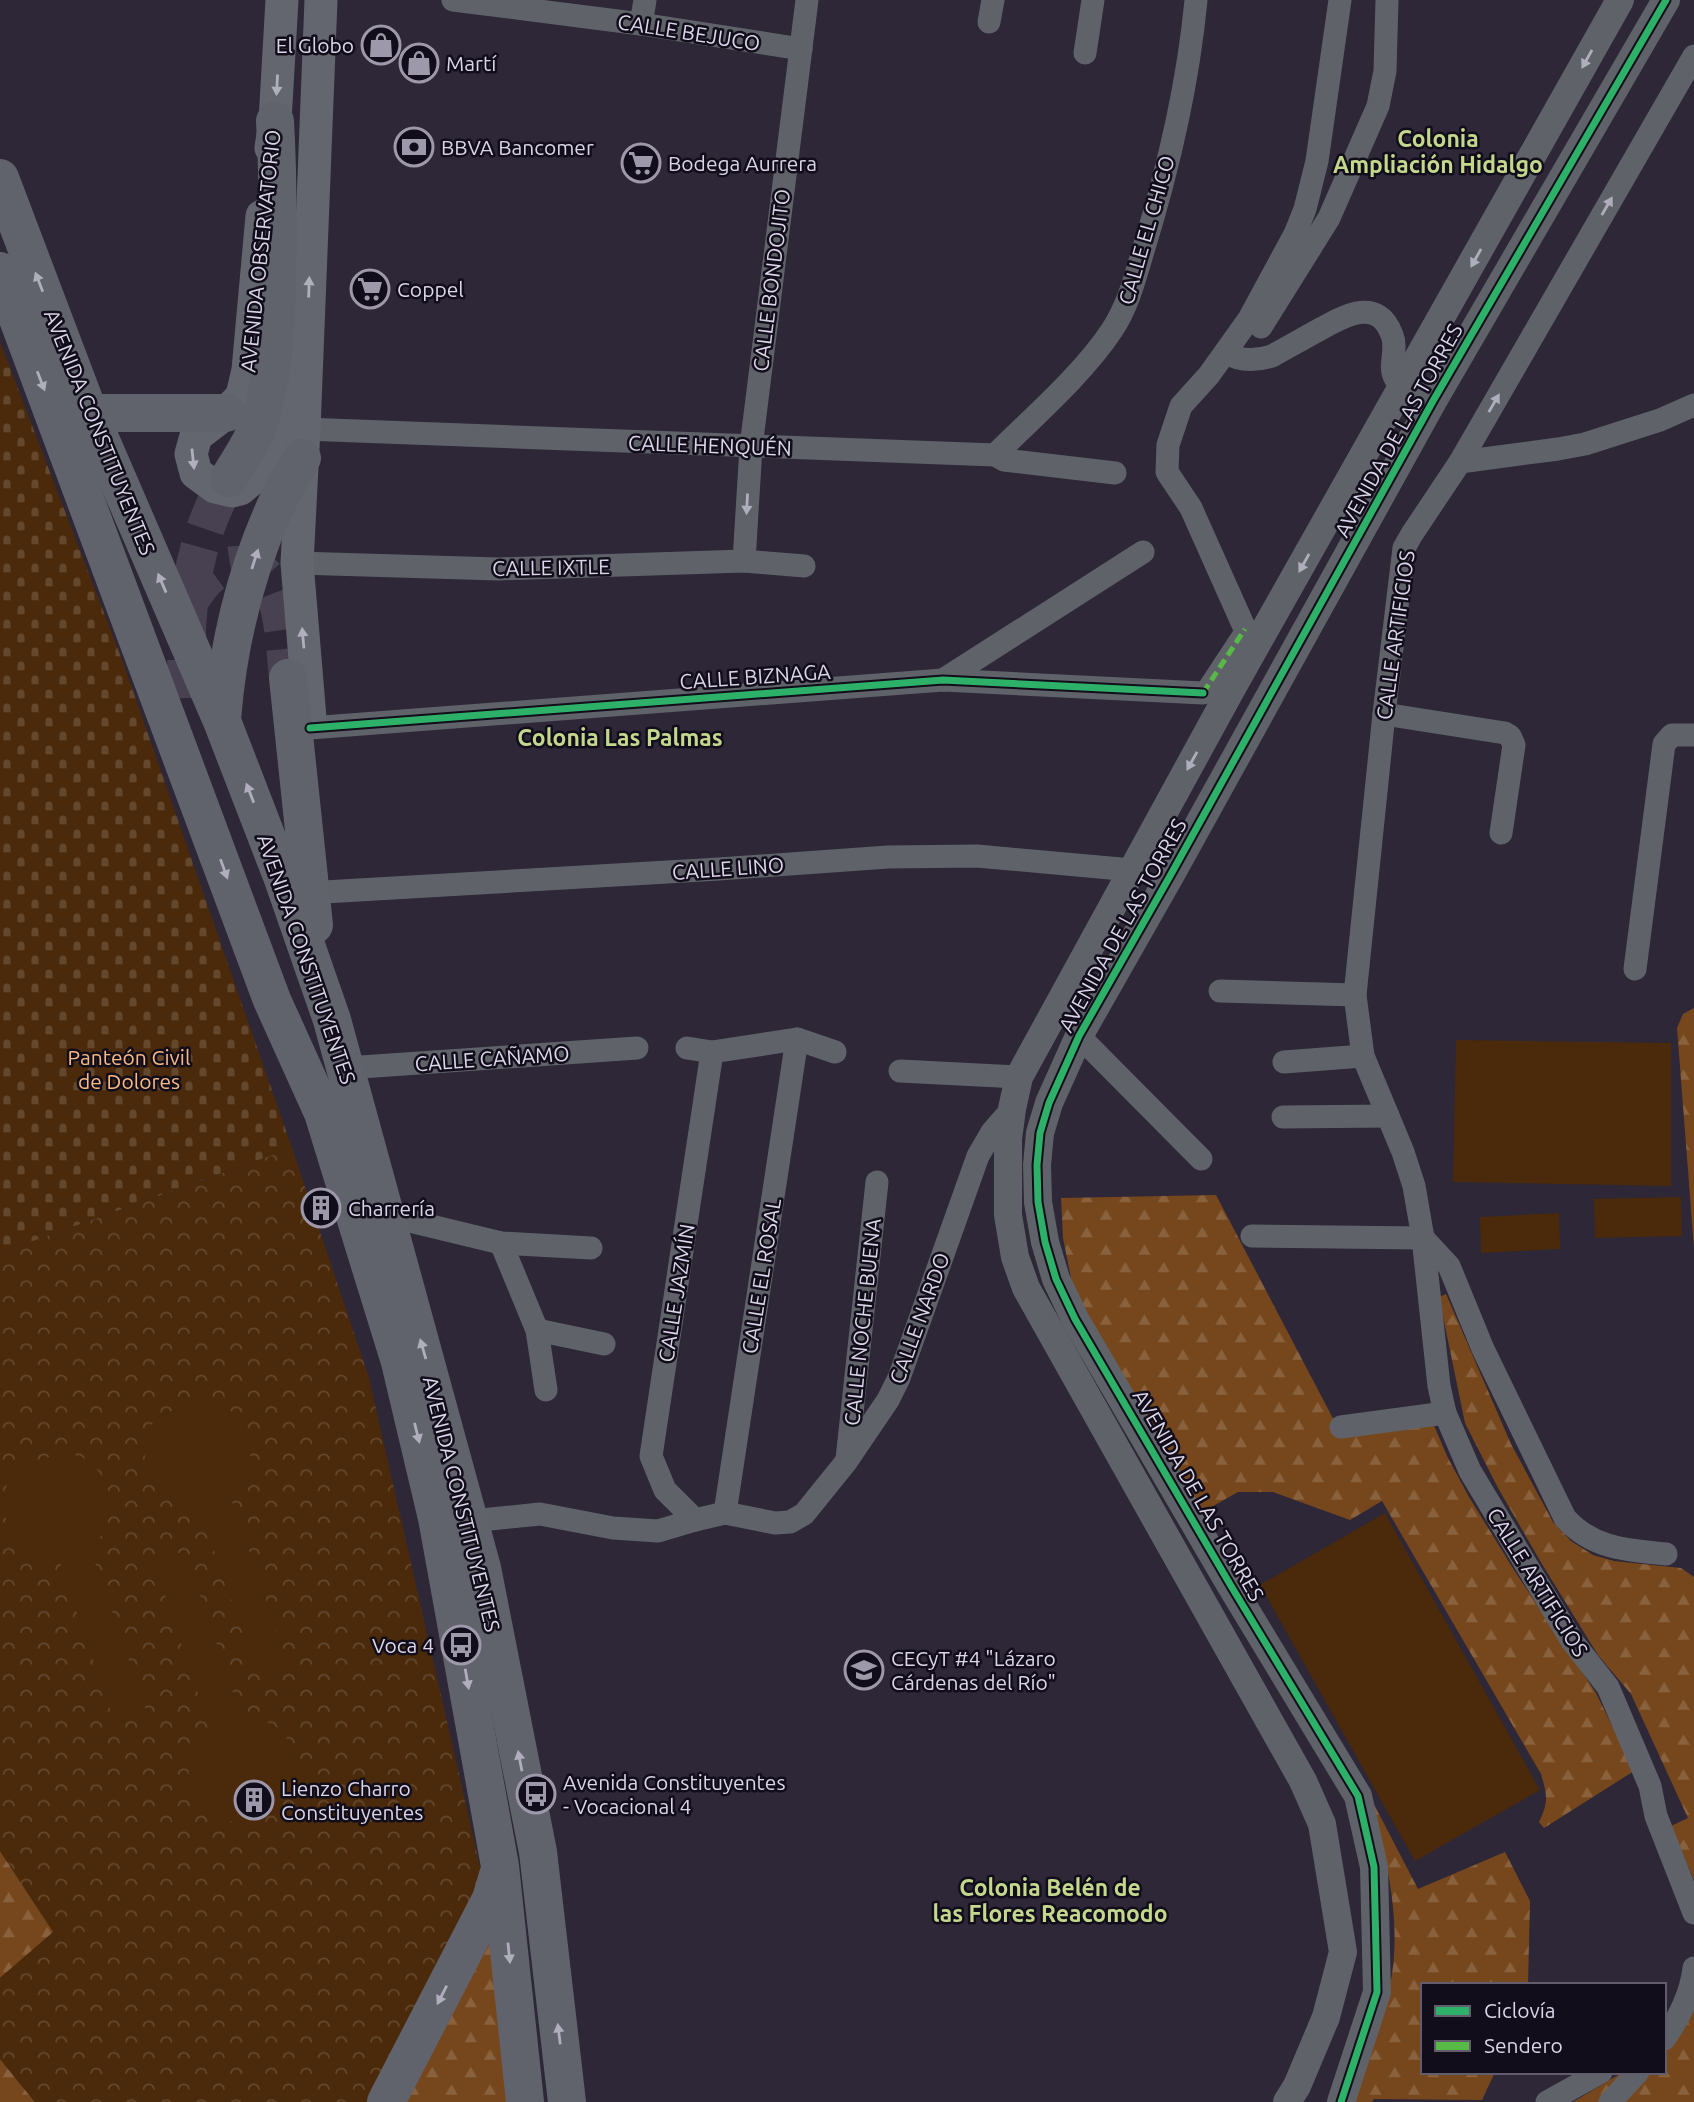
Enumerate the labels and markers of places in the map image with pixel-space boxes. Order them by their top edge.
shop icon: El Globo [360,24,402,66]
place label: El Globo [276,33,354,57]
shop icon: Martí [398,42,440,84]
place label: Martí [446,51,497,75]
bank icon: BBVA Bancomer [393,126,435,168]
place label: BBVA Bancomer [441,135,594,159]
supermarket icon: Bodega Aurrera [620,142,662,184]
place label: Bodega Aurrera [668,151,817,175]
supermarket icon: Coppel [349,268,391,310]
place label: Coppel [397,277,464,301]
building icon: Charrería [300,1187,342,1229]
place label: Charrería [348,1196,435,1220]
bus stop icon: Voca 4 [440,1624,482,1666]
place label: Voca 4 [372,1633,434,1657]
place label: CECyT #4 "Lázaro Cárdenas del Río" [891,1646,1056,1694]
school or university icon: CECyT #4 "Lázaro Cárdenas del Río" [843,1649,885,1691]
place label: Avenida Constituyentes - Vocacional 4 [563,1770,786,1818]
bus stop icon: Avenida Constituyentes - Vocacional 4 [515,1773,557,1815]
place label: Lienzo Charro Constituyentes [281,1776,423,1824]
building icon: Lienzo Charro Constituyentes [233,1779,275,1821]

